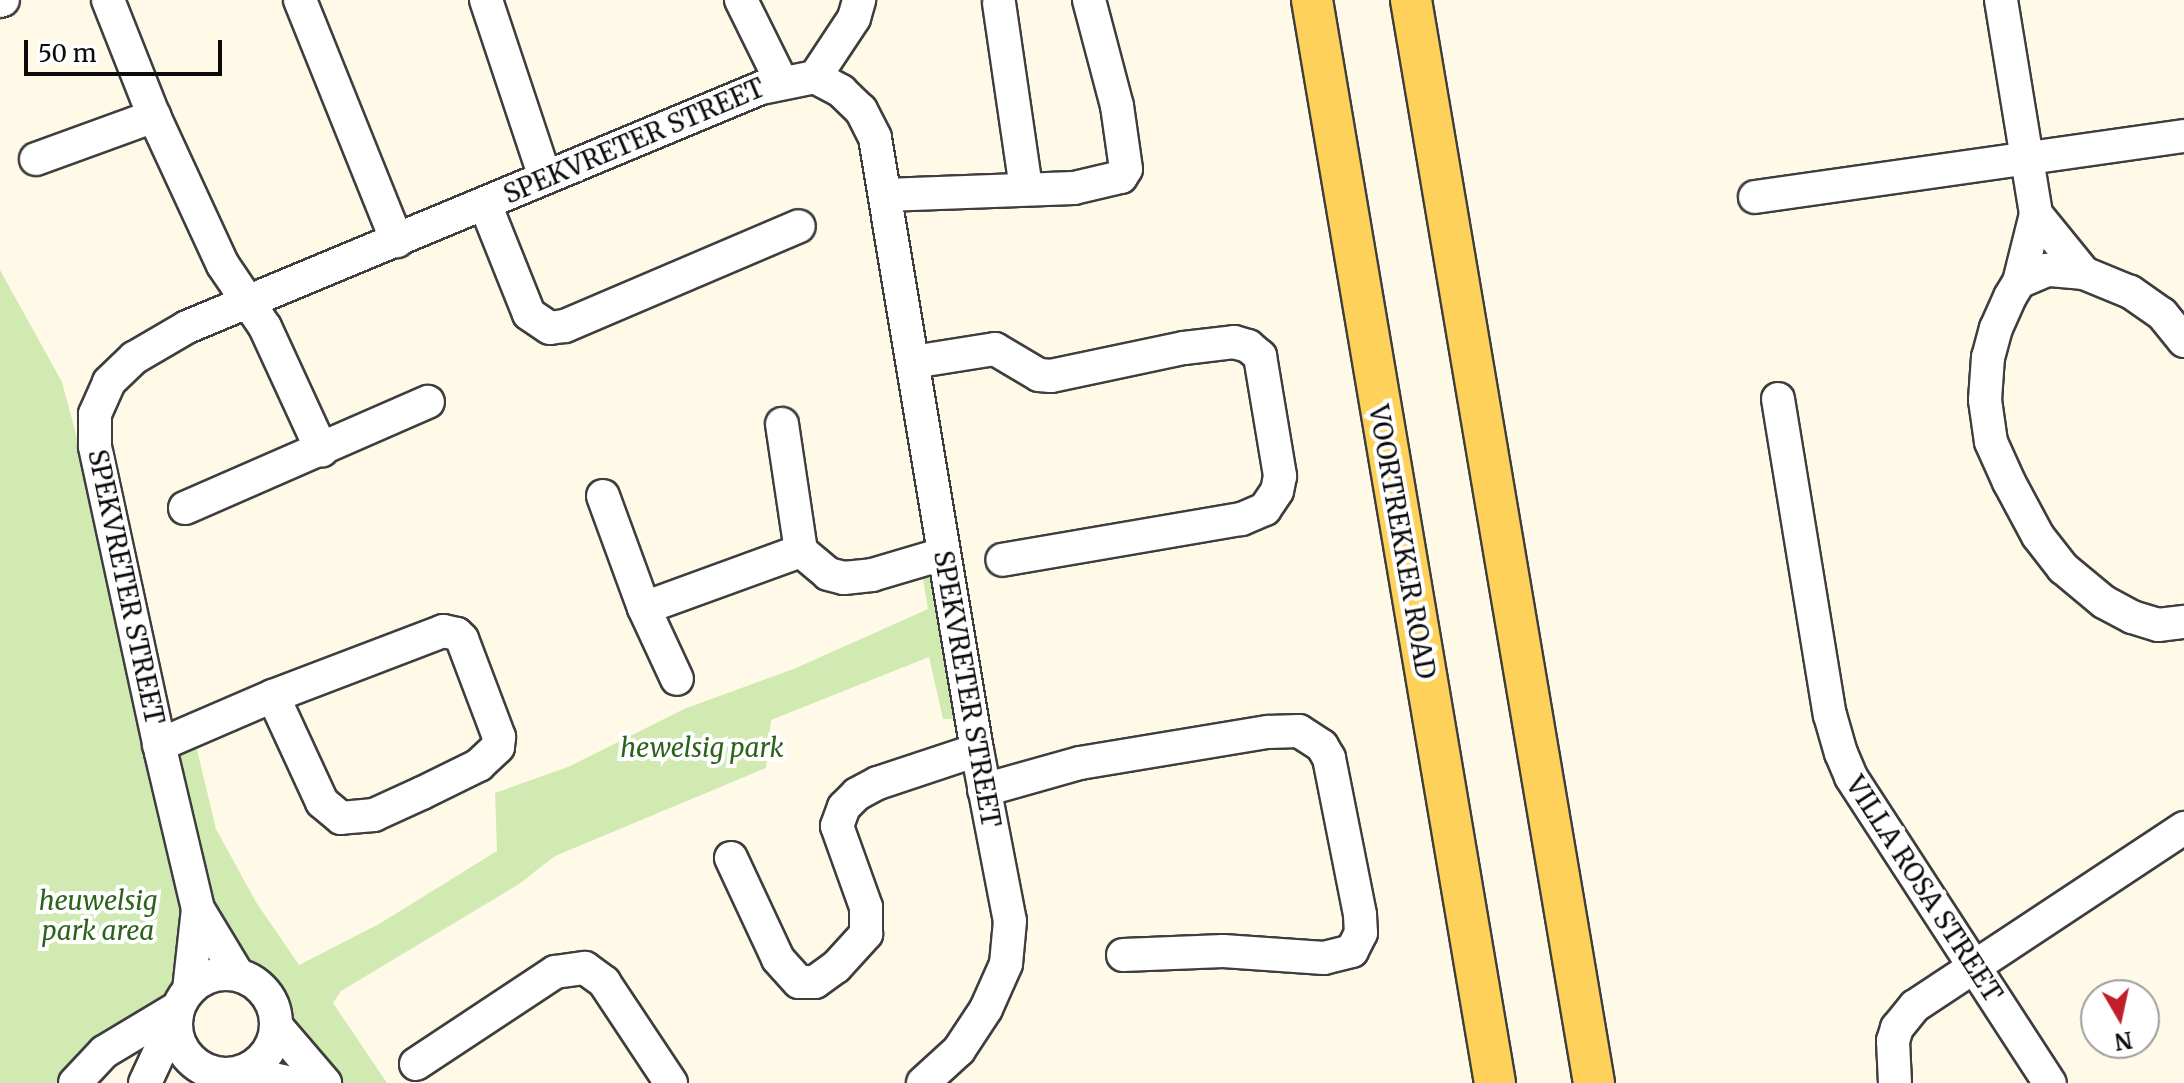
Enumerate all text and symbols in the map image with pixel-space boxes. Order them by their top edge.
scale bar [28,24,226,74]
text: 50 m [38,38,97,69]
street label: SPEKVRETER STREET [499,72,769,210]
street label: VOORTREKKER ROAD [1363,402,1441,682]
street label: SPEKVRETER STREET [82,447,170,727]
street label: SPEKVRETER STREET [927,548,1007,830]
park label: hewelsig park [620,732,784,764]
street label: VILLA ROSA STREET [1839,770,2009,1008]
park label: heuwelsig park area [39,885,157,946]
north arrow [2080,979,2160,1059]
text: N [2113,1026,2134,1056]

